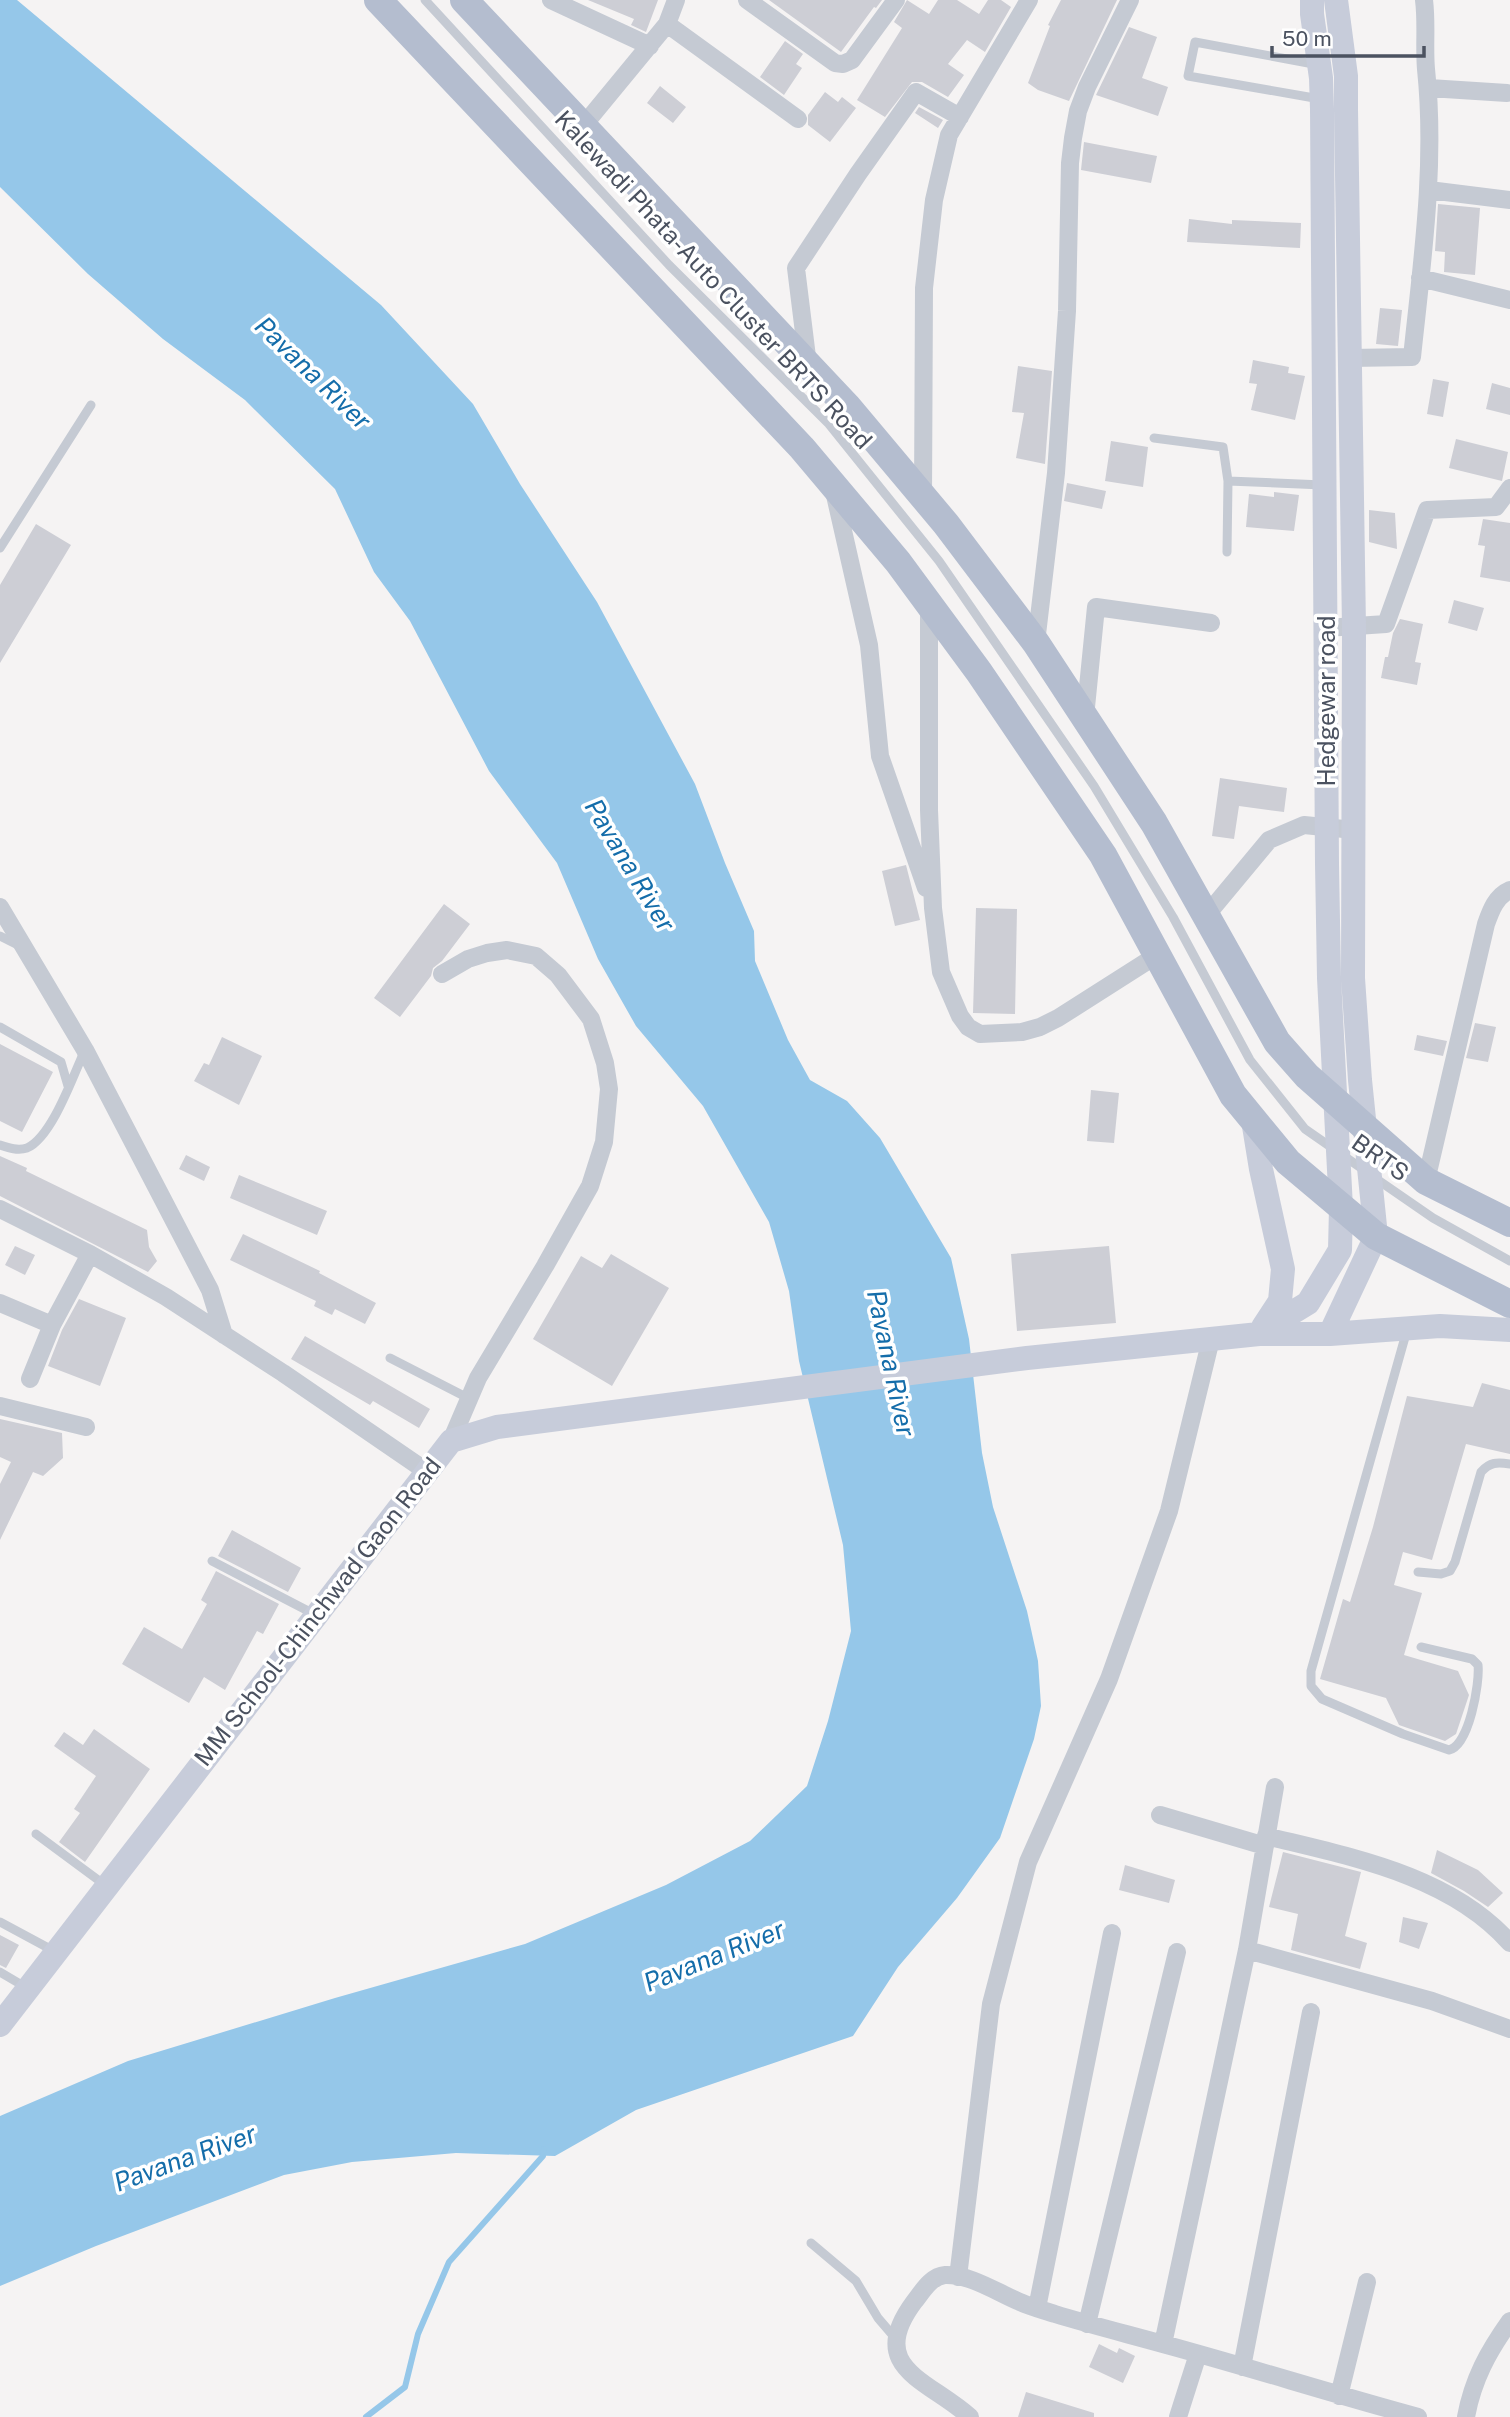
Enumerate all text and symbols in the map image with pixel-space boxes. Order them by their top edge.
scale bar [1272,14,1424,58]
text: 50 m [1282,26,1332,51]
street label: Kalewadi Phata-Auto Cluster BRTS Road [549,105,878,454]
water label: Pavana River [249,310,378,436]
street label: Hedgewar road [1312,615,1340,787]
water label: Pavana River [579,793,682,937]
street label: BRTS [1347,1128,1414,1187]
water label: Pavana River [861,1287,922,1439]
street label: MM School-Chinchwad Gaon Road [188,1452,446,1771]
water label: Pavana River [639,1913,789,1998]
water label: Pavana River [109,2117,260,2198]

